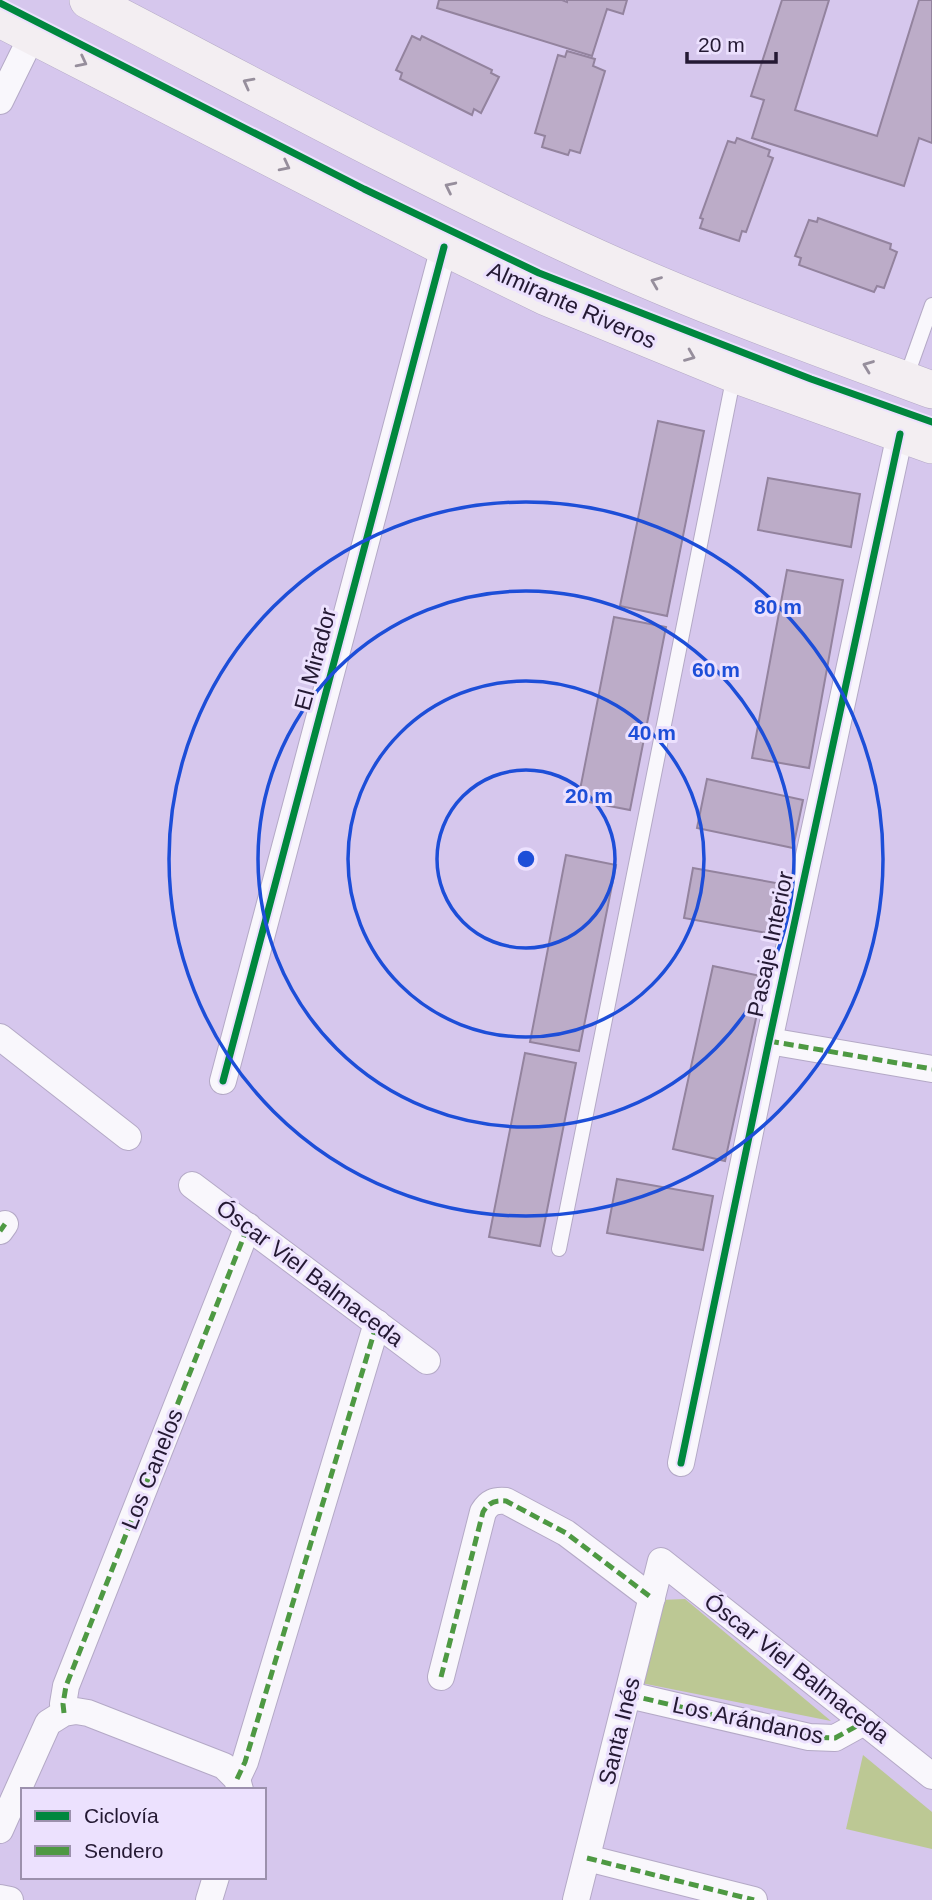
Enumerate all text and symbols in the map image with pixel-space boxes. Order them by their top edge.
scale bar [687,21,776,65]
text: 20 m [698,33,745,56]
one-way arrow [75,53,88,67]
one-way arrow [242,78,255,92]
one-way arrow [278,157,290,171]
one-way arrow [445,182,457,196]
street label: Almirante Riveros [484,256,660,354]
one-way arrow [651,277,663,291]
one-way arrow [683,348,695,362]
one-way arrow [863,360,875,374]
text: 80 m [754,595,802,618]
street label: El Mirador [289,605,341,713]
text: 60 m [692,658,740,681]
text: 40 m [628,721,676,744]
text: 20 m [565,784,613,807]
centre of rings [514,847,538,871]
street label: Pasaje Interior [742,868,798,1019]
street label: Óscar Viel Balmaceda [211,1194,409,1352]
street label: Los Canelos [116,1405,188,1533]
street label: Óscar Viel Balmaceda [700,1588,895,1748]
street label: Santa Inés [593,1675,645,1787]
street label: Los Arándanos [670,1691,826,1749]
legend [21,1788,266,1879]
text: Ciclovía [84,1804,159,1827]
text: Sendero [84,1839,163,1862]

